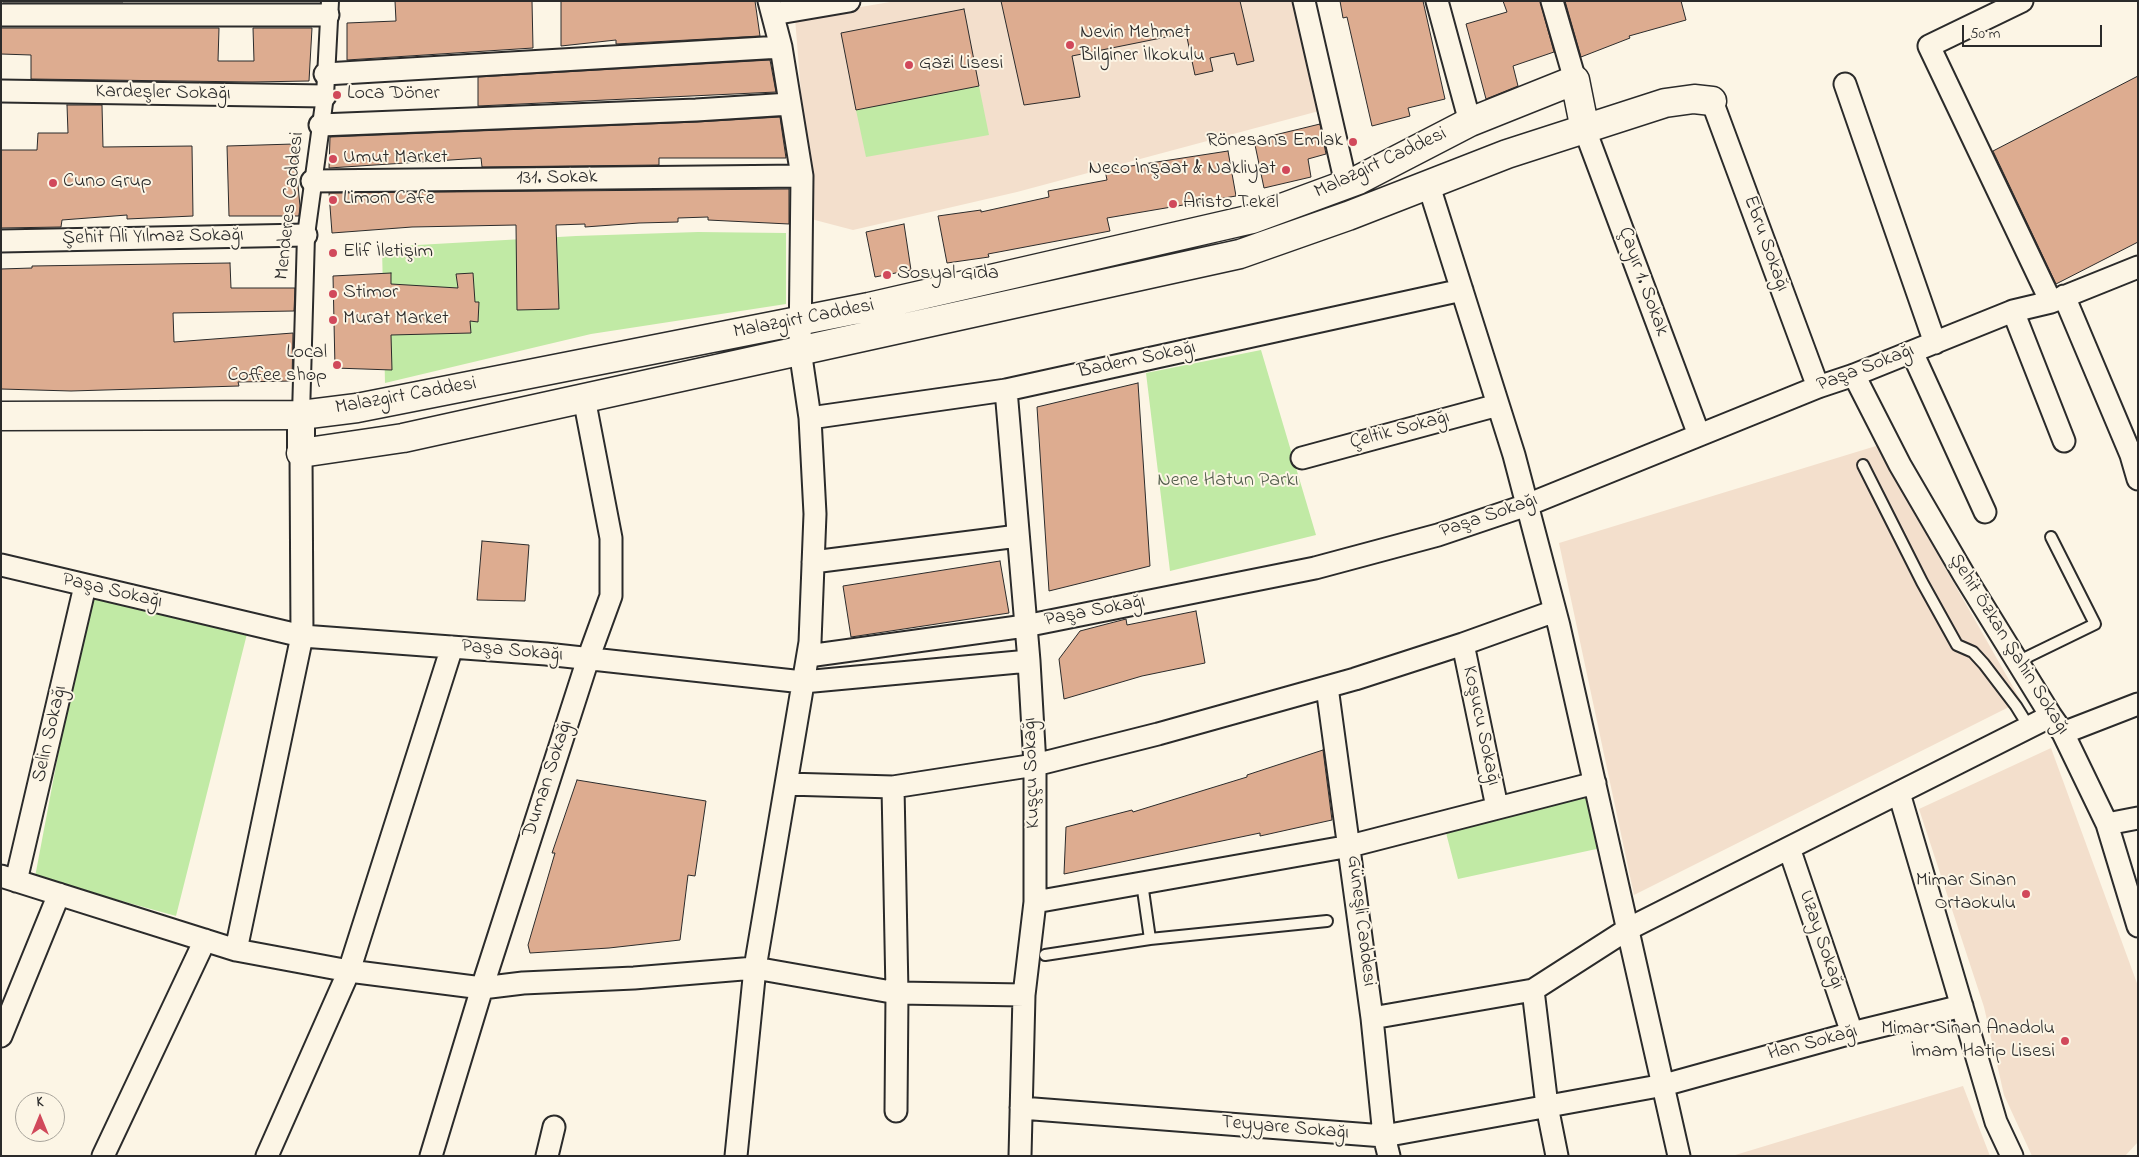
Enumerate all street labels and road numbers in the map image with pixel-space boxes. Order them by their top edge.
street label: Kardeşler Sokağı [95,81,231,107]
street label: Malazgirt Caddesi [1311,123,1451,205]
street label: Menderes Caddesi [271,131,311,281]
street label: 131. Sokak [516,166,598,192]
street label: Ebru Sokağı [1737,193,1793,295]
street label: Şehit Ali Yılmaz Sokağı [62,224,244,252]
street label: Çayır 1. Sokak [1611,224,1673,340]
street label: Malazgirt Caddesi [732,295,876,345]
street label: Badem Sokağı [1076,337,1198,385]
street label: Paşa Sokağı [1814,340,1918,398]
street label: Malazgirt Caddesi [334,373,478,421]
street label: Çeltik Sokağı [1348,406,1452,456]
street label: Paşa Sokağı [1437,489,1541,545]
street label: Şehit Özkan Şahin Sokağı [1942,550,2074,740]
street label: Paşa Sokağı [60,569,164,615]
street label: Paşa Sokağı [1043,590,1147,634]
street label: Paşa Sokağı [460,636,564,668]
street label: Koşucu Sokağı [1456,664,1504,788]
street label: Selin Sokağı [28,683,74,785]
street label: Duman Sokağı [519,717,579,841]
street label: Kuşçu Sokağı [1019,717,1047,829]
street label: Güneşli Caddesi [1340,854,1380,988]
street label: Uzay Sokağı [1792,888,1848,992]
street label: Han Sokağı [1765,1020,1861,1068]
street label: Teyyare Sokağı [1220,1111,1350,1147]

